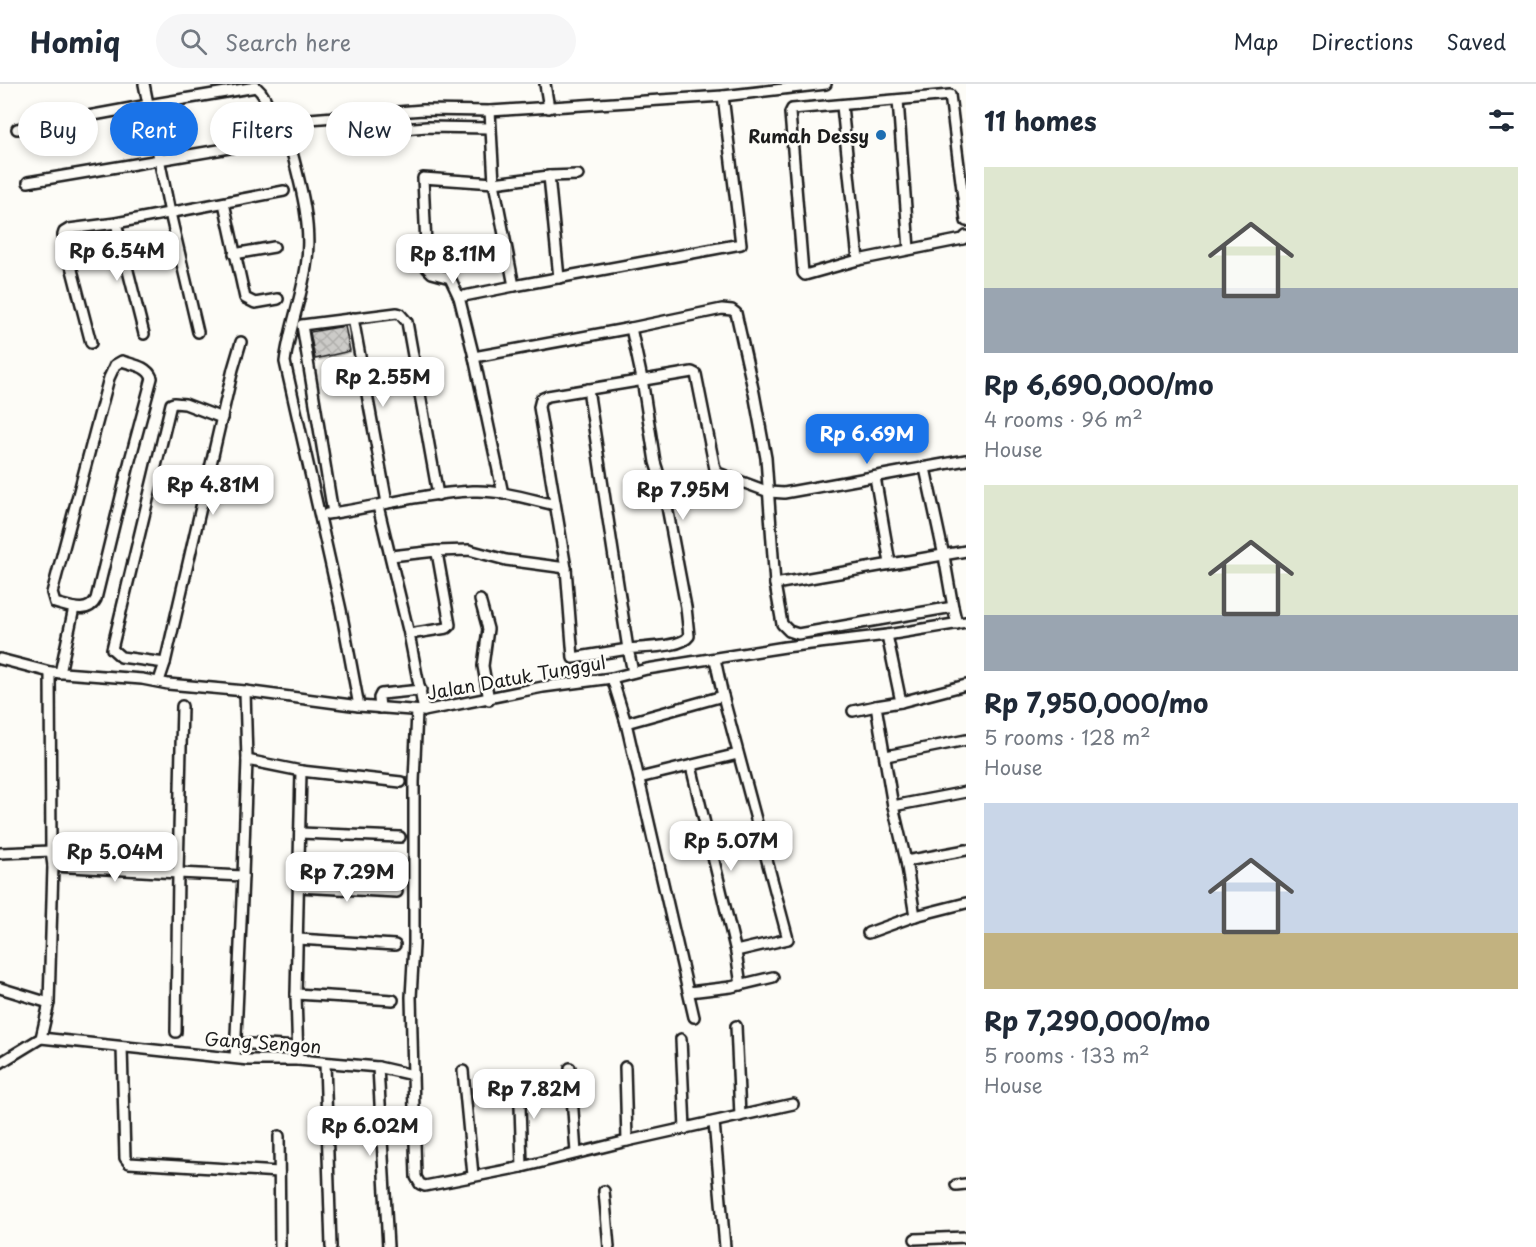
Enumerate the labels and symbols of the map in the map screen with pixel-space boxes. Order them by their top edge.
place label: Rumah Dessy [748,122,869,149]
marker: Rumah Dessy [874,128,888,142]
pin: Rp 6.54M [55,231,179,282]
pin: Rp 8.11M [391,234,515,285]
pin: Rp 2.55M [321,357,445,408]
pin: Rp 6.69M [805,414,929,465]
pin: Rp 4.81M [151,465,275,516]
pin: Rp 7.95M [621,470,745,521]
street label: Jalan Datuk Tunggul [424,648,608,706]
pin: Rp 5.07M [669,821,793,872]
pin: Rp 5.04M [53,832,177,883]
pin: Rp 7.29M [285,852,409,903]
street label: Gang Sengon [204,1024,322,1060]
pin: Rp 7.82M [472,1069,596,1120]
pin: Rp 6.02M [308,1106,432,1157]

